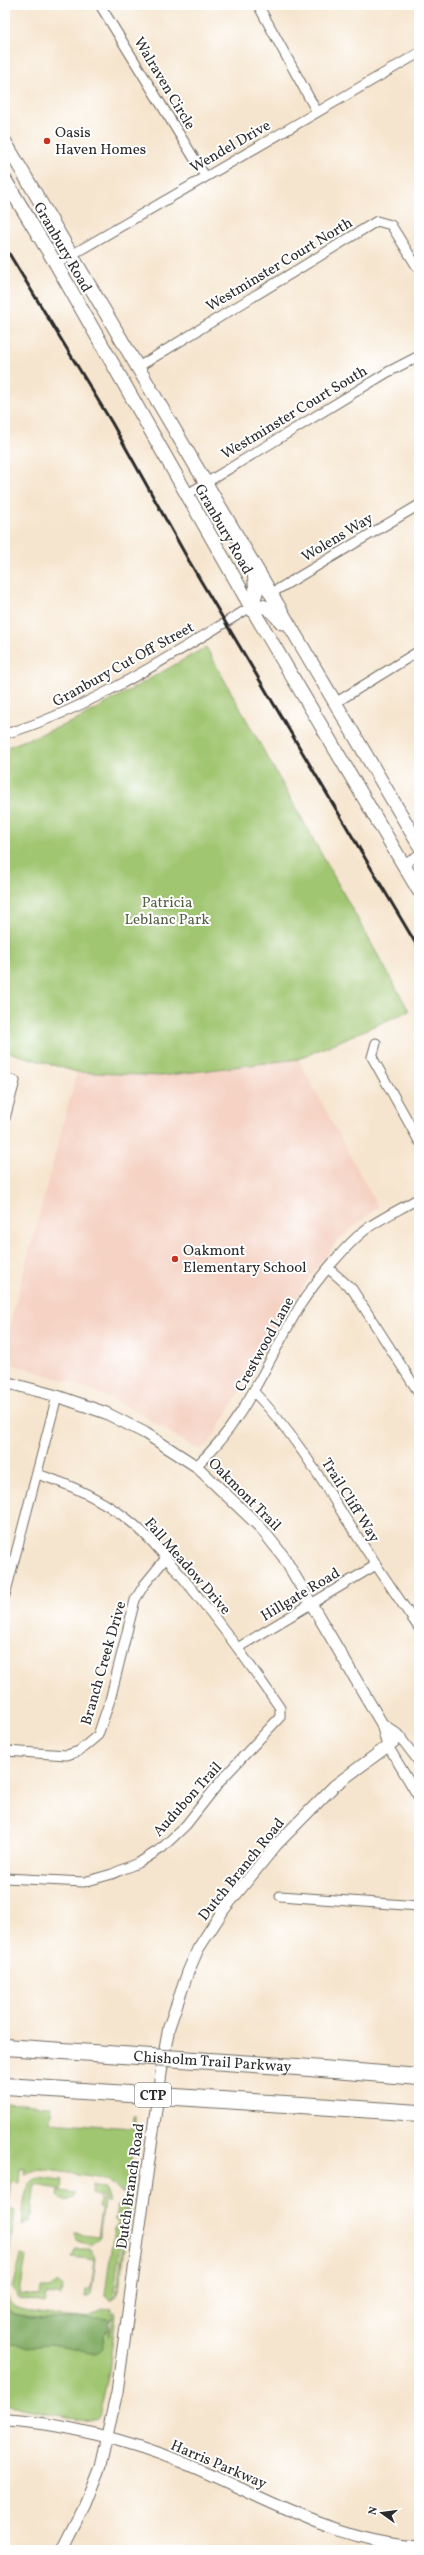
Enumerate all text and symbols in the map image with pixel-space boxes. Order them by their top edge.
street label: Walraven Circle [128,34,200,134]
street label: Wendel Drive [187,116,275,179]
place label: Oasis Haven Homes [55,123,146,161]
marker: Oasis Haven Homes [42,136,52,146]
street label: Granbury Road [27,199,96,297]
street label: Westminster Court North [202,213,357,317]
street label: Westminster Court South [218,361,372,465]
street label: Granbury Road [188,481,257,579]
street label: Wolens Way [298,509,378,568]
street label: Granbury Cut Off Street [49,618,198,713]
park label: Patricia Leblanc Park [125,893,209,931]
place label: Oakmont Elementary School [183,1241,306,1279]
marker: Oakmont Elementary School [170,1254,180,1264]
street label: Crestwood Lane [231,1293,300,1396]
street label: Oakmont Trail [203,1454,285,1536]
street label: Trail Cliff Way [315,1455,384,1547]
street label: Fall Meadow Drive [139,1514,235,1620]
street label: Hillgate Road [257,1563,344,1627]
street label: Branch Creek Drive [77,1599,132,1728]
street label: Audubon Trail [149,1758,227,1842]
street label: Dutch Branch Road [194,1814,290,1926]
street label: Chisholm Trail Parkway [133,2047,292,2079]
road number: CTP [135,2083,171,2107]
street label: Dutch Branch Road [112,2122,151,2251]
street label: Harris Parkway [167,2436,270,2495]
north arrow [362,2493,402,2533]
text: N [366,2505,382,2517]

